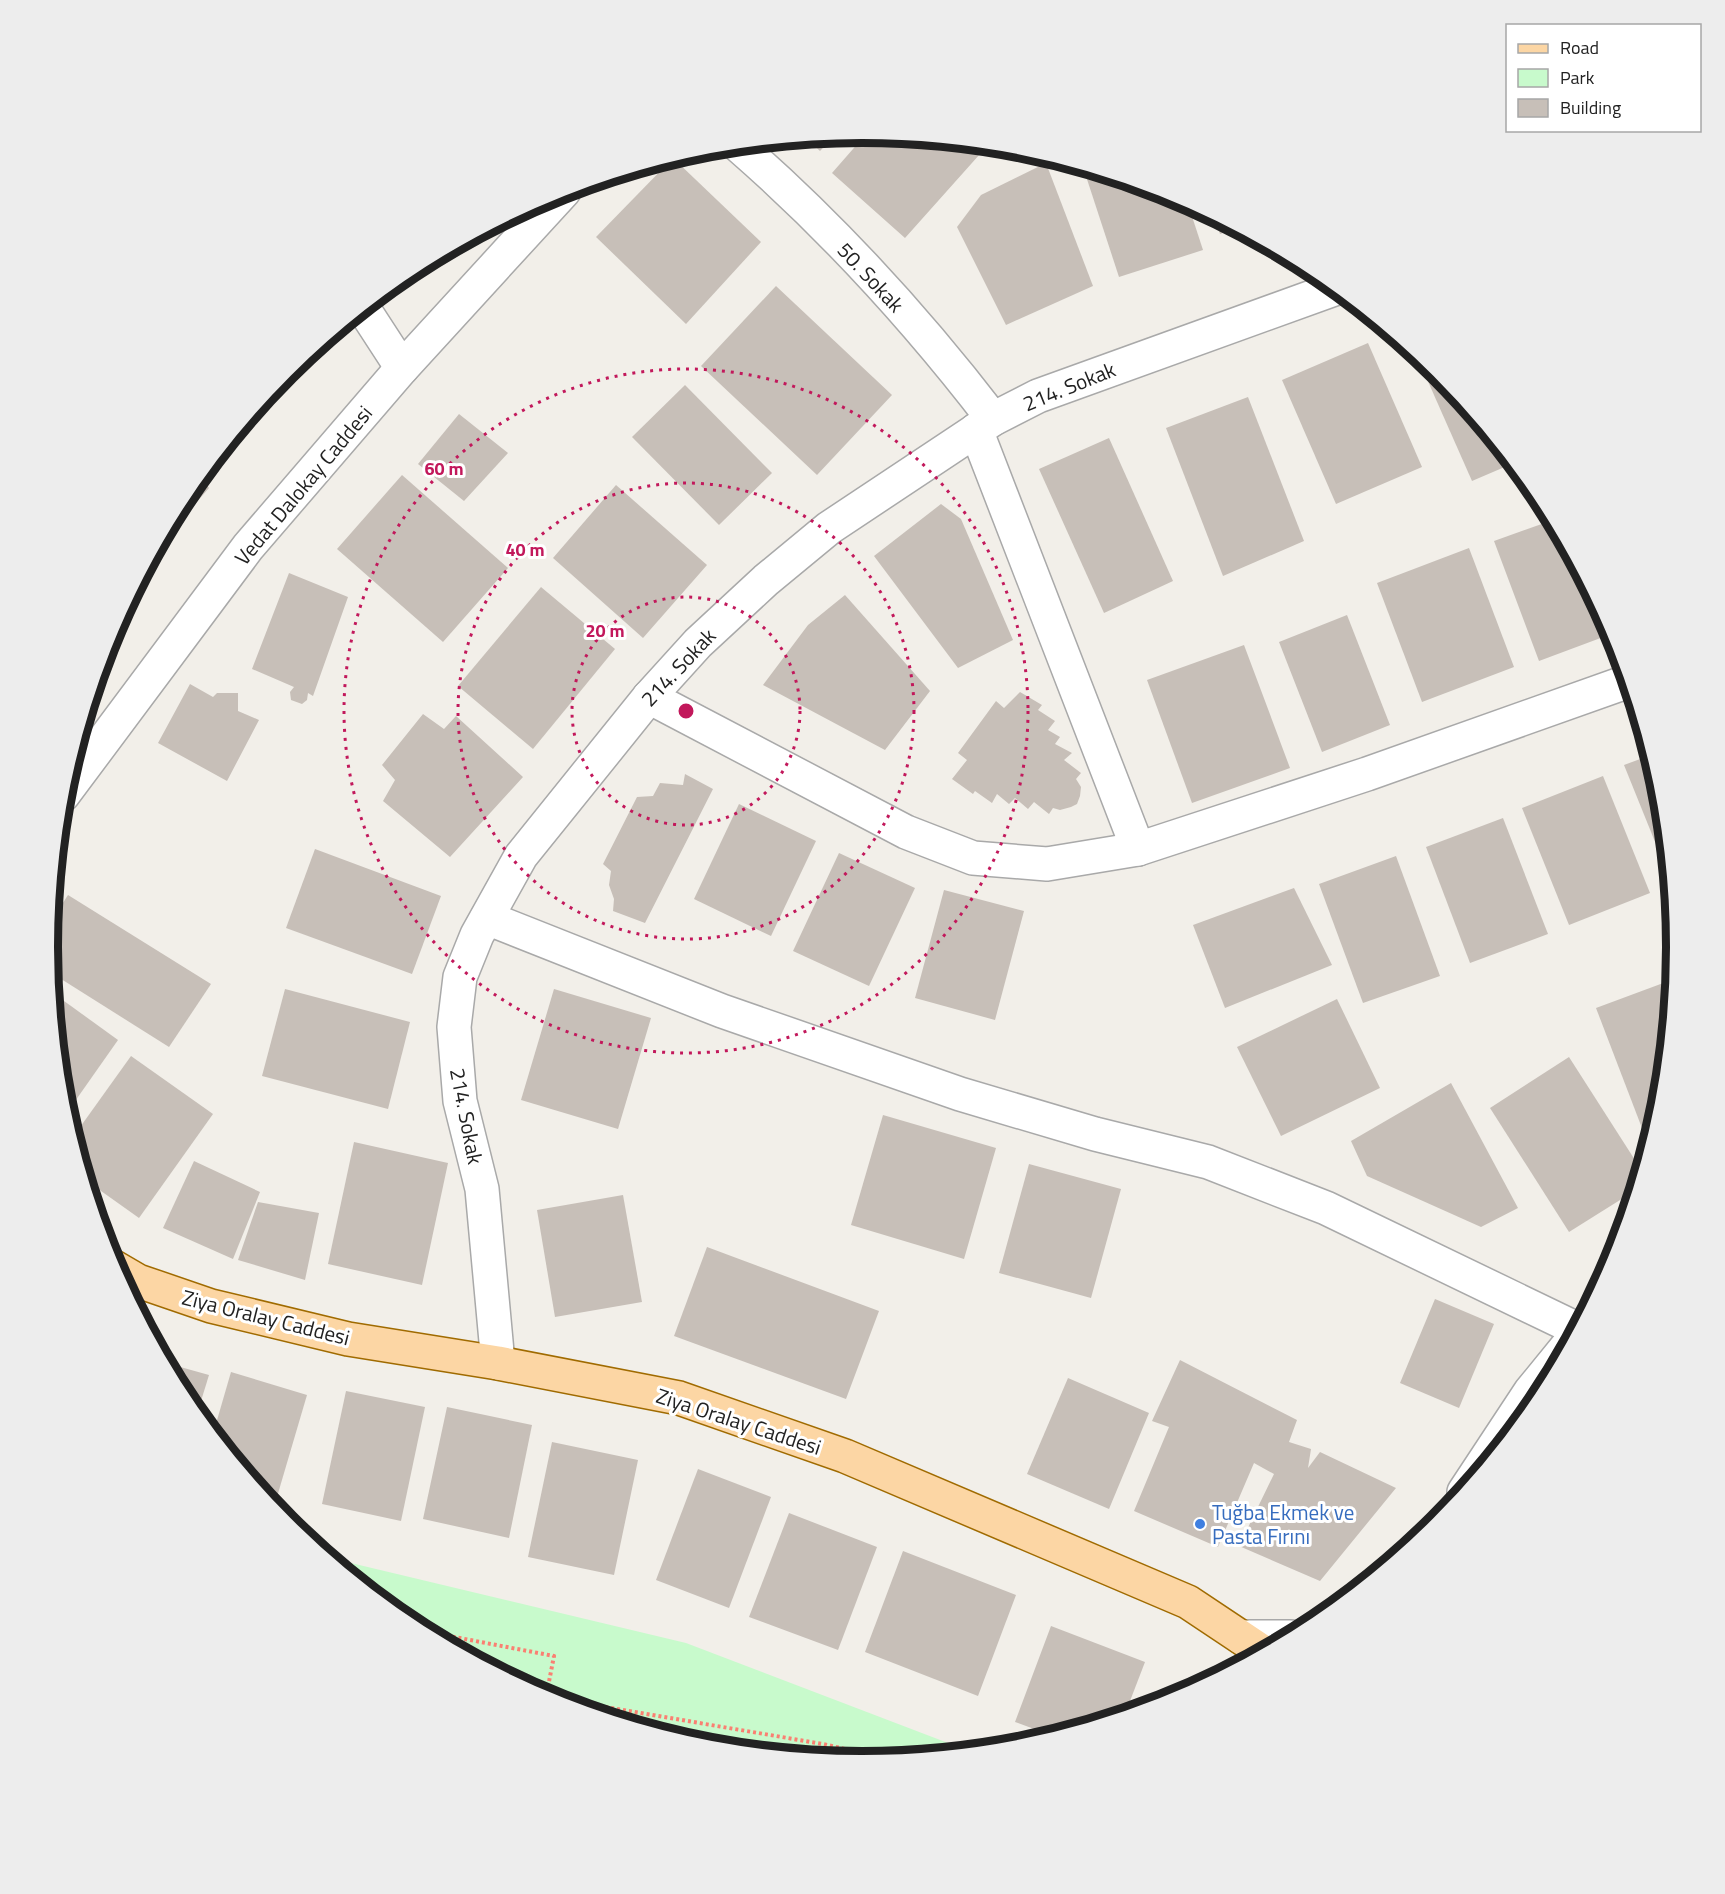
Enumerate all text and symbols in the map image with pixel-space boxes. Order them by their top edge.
legend [1506,24,1701,132]
text: Road [1560,34,1599,61]
text: Park [1560,64,1595,91]
text: Building [1560,94,1621,121]
street label: 50. Sokak [830,235,912,319]
street label: 214. Sokak [1018,353,1120,419]
street label: Vedat Dalokay Caddesi [226,398,380,572]
text: 60 m [424,455,464,482]
text: 40 m [505,536,545,563]
text: 20 m [585,617,625,644]
street label: 214. Sokak [633,620,723,714]
centre of rings [676,701,696,721]
street label: 214. Sokak [442,1065,492,1167]
street label: Ziya Oralay Caddesi [179,1281,353,1353]
street label: Ziya Oralay Caddesi [652,1379,826,1463]
place label: Tuğba Ekmek ve Pasta Fırını [1212,1496,1354,1552]
marker: Tuğba Ekmek ve Pasta Fırını [1193,1517,1207,1531]

